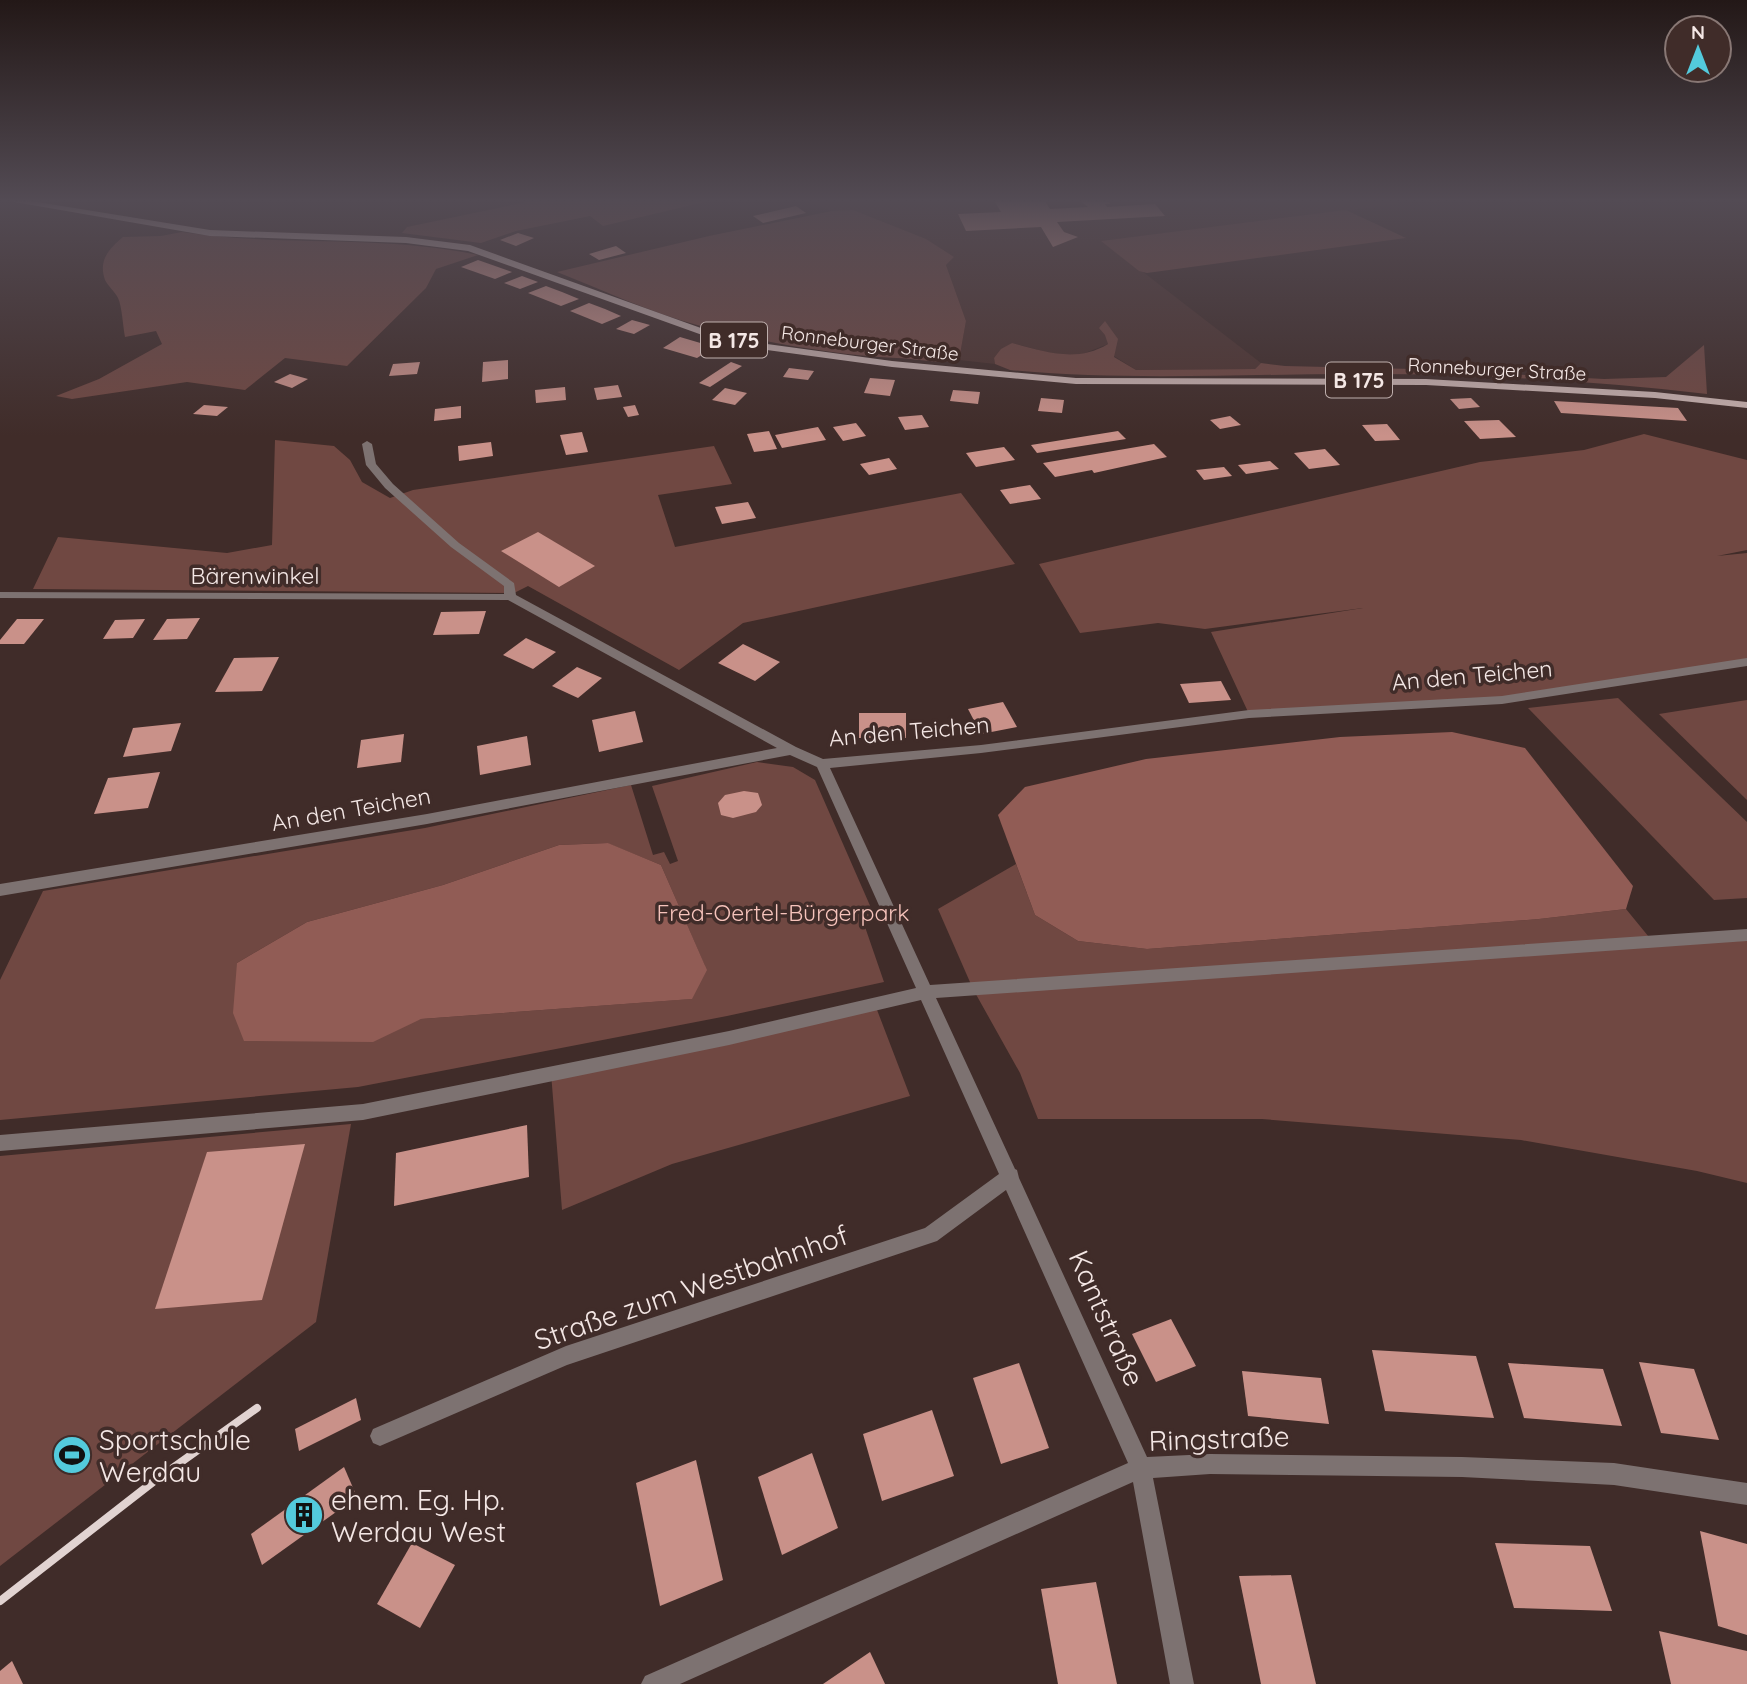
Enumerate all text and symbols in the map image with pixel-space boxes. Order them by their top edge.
north arrow [1663,14,1733,84]
text: N [1691,20,1705,44]
street label: Ronneburger Straße [780,320,960,366]
road number: B 175 [701,322,767,358]
street label: Ronneburger Straße [1407,352,1587,386]
road number: B 175 [1326,362,1392,398]
street label: Bärenwinkel [190,561,320,590]
street label: An den Teichen [1390,654,1554,696]
street label: An den Teichen [827,710,991,752]
street label: An den Teichen [269,781,433,837]
park label: Fred-Oertel-Bürgerpark [657,898,910,927]
street label: Straße zum Westbahnhof [529,1217,853,1357]
street label: Kantstraße [1062,1245,1152,1391]
street label: Ringstraße [1148,1418,1290,1458]
place label: Sportschule Werdau [99,1422,251,1489]
sports icon: Sportschule Werdau [51,1434,93,1476]
place label: ehem. Eg. Hp. Werdau West [331,1482,506,1549]
building icon: ehem. Eg. Hp. Werdau West [283,1494,325,1536]

